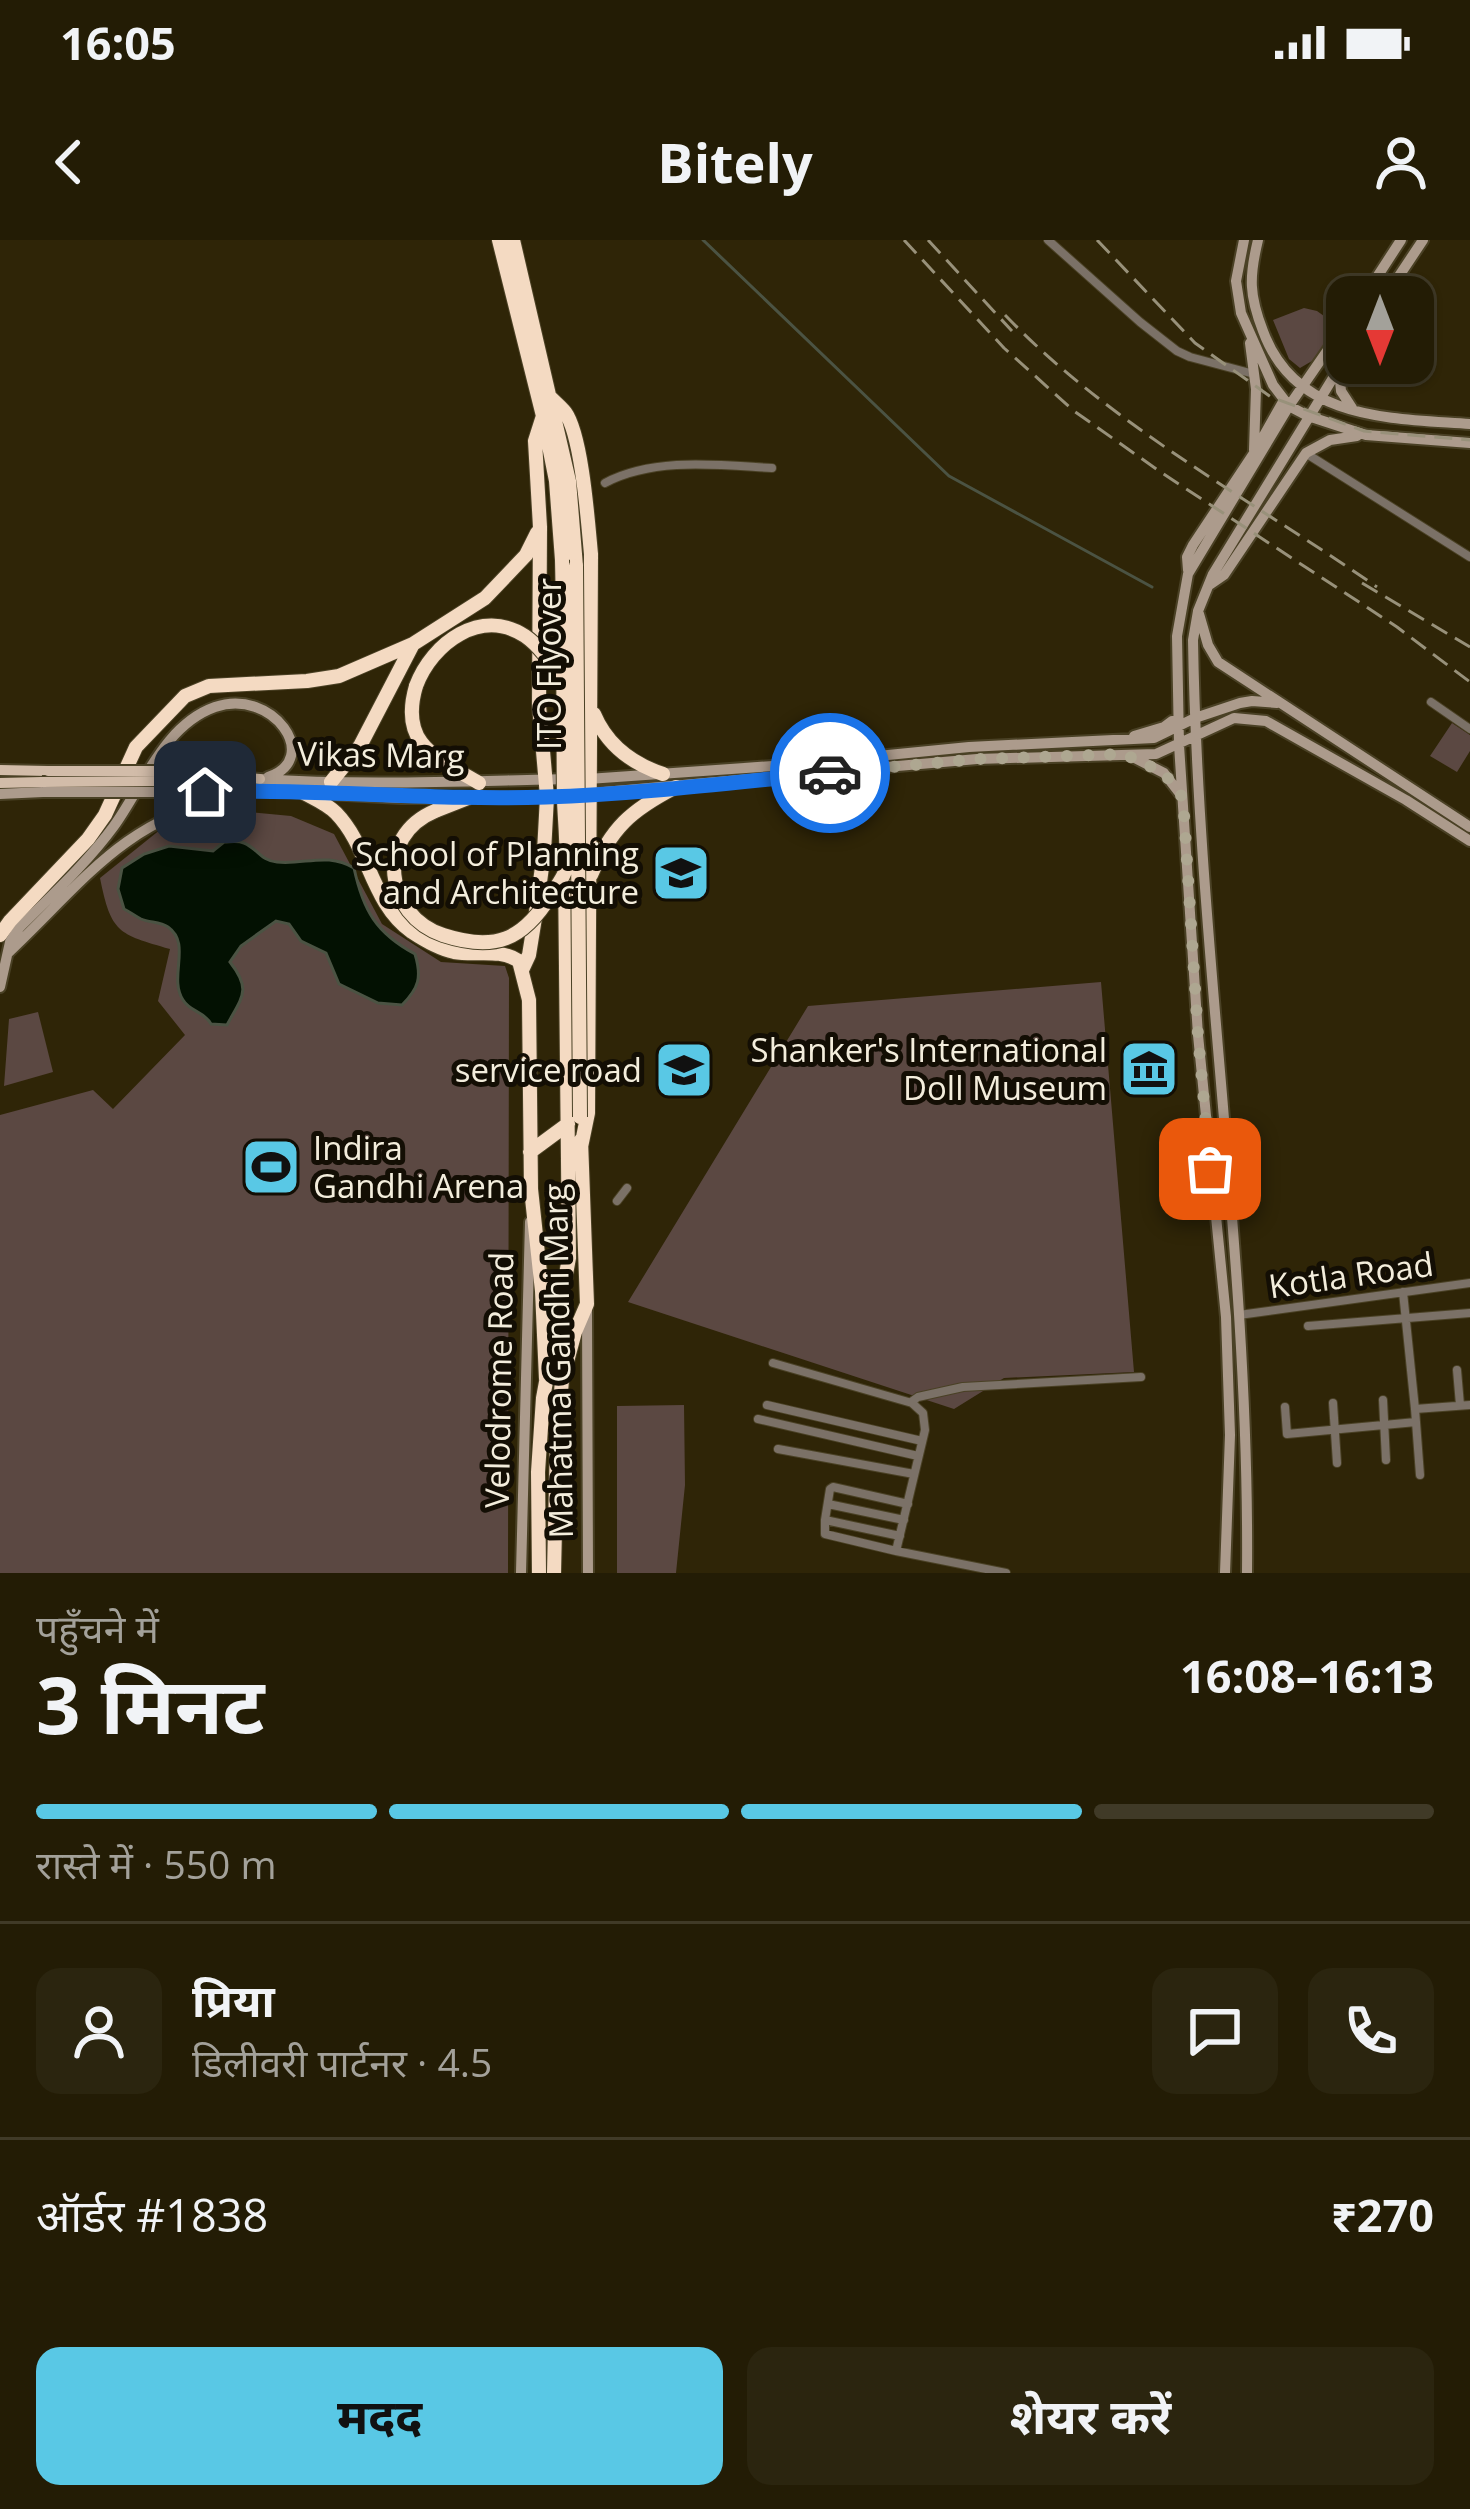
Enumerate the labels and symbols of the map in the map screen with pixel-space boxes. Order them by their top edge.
north arrow [1326,276,1434,384]
street label: ITO Flyover [526,578,571,750]
courier [770,713,890,833]
street label: Vikas Marg [297,731,465,778]
pin [154,741,256,843]
place label: School of Planning and Architecture [355,831,639,914]
school or university icon: School of Planning and Architecture [650,842,712,904]
place label: Shanker's International Doll Museum [751,1027,1107,1110]
museum icon: Shanker's International Doll Museum [1118,1038,1180,1100]
school or university icon: service road [653,1039,715,1101]
place label: service road [455,1047,642,1092]
pin [1159,1118,1261,1220]
place label: Indira Gandhi Arena [313,1125,524,1208]
sports icon: Indira Gandhi Arena [240,1136,302,1198]
street label: Mahatma Gandhi Marg [532,1183,583,1539]
street label: Kotla Road [1266,1241,1436,1308]
street label: Velodrome Road [474,1251,523,1509]

